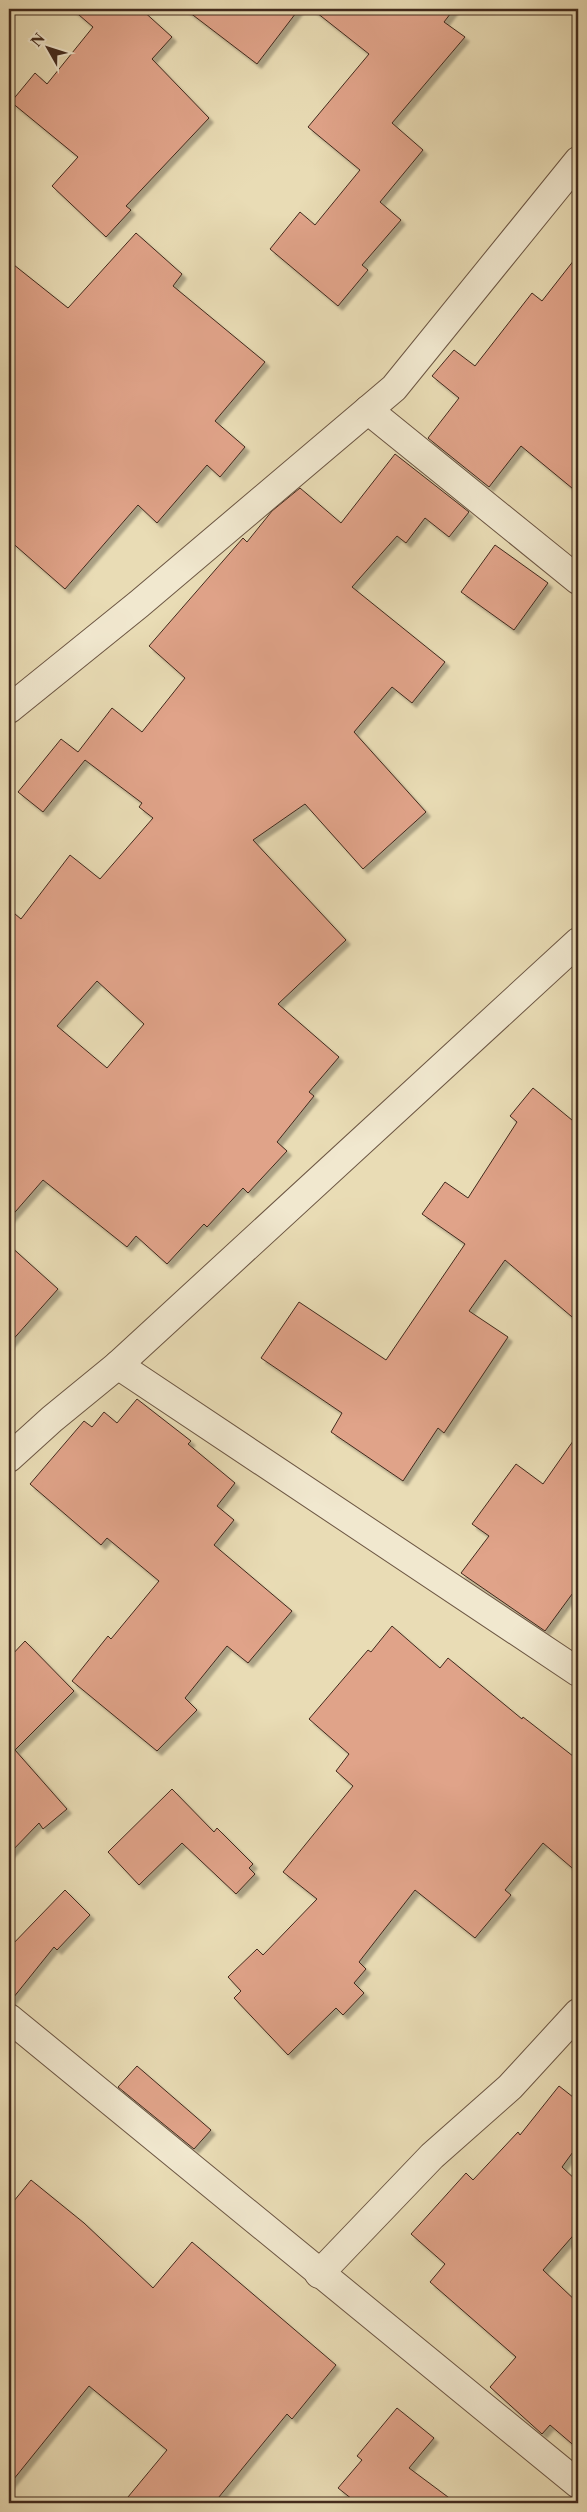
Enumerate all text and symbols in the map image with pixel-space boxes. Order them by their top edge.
north arrow [22,22,72,72]
text: N [27,29,49,50]

